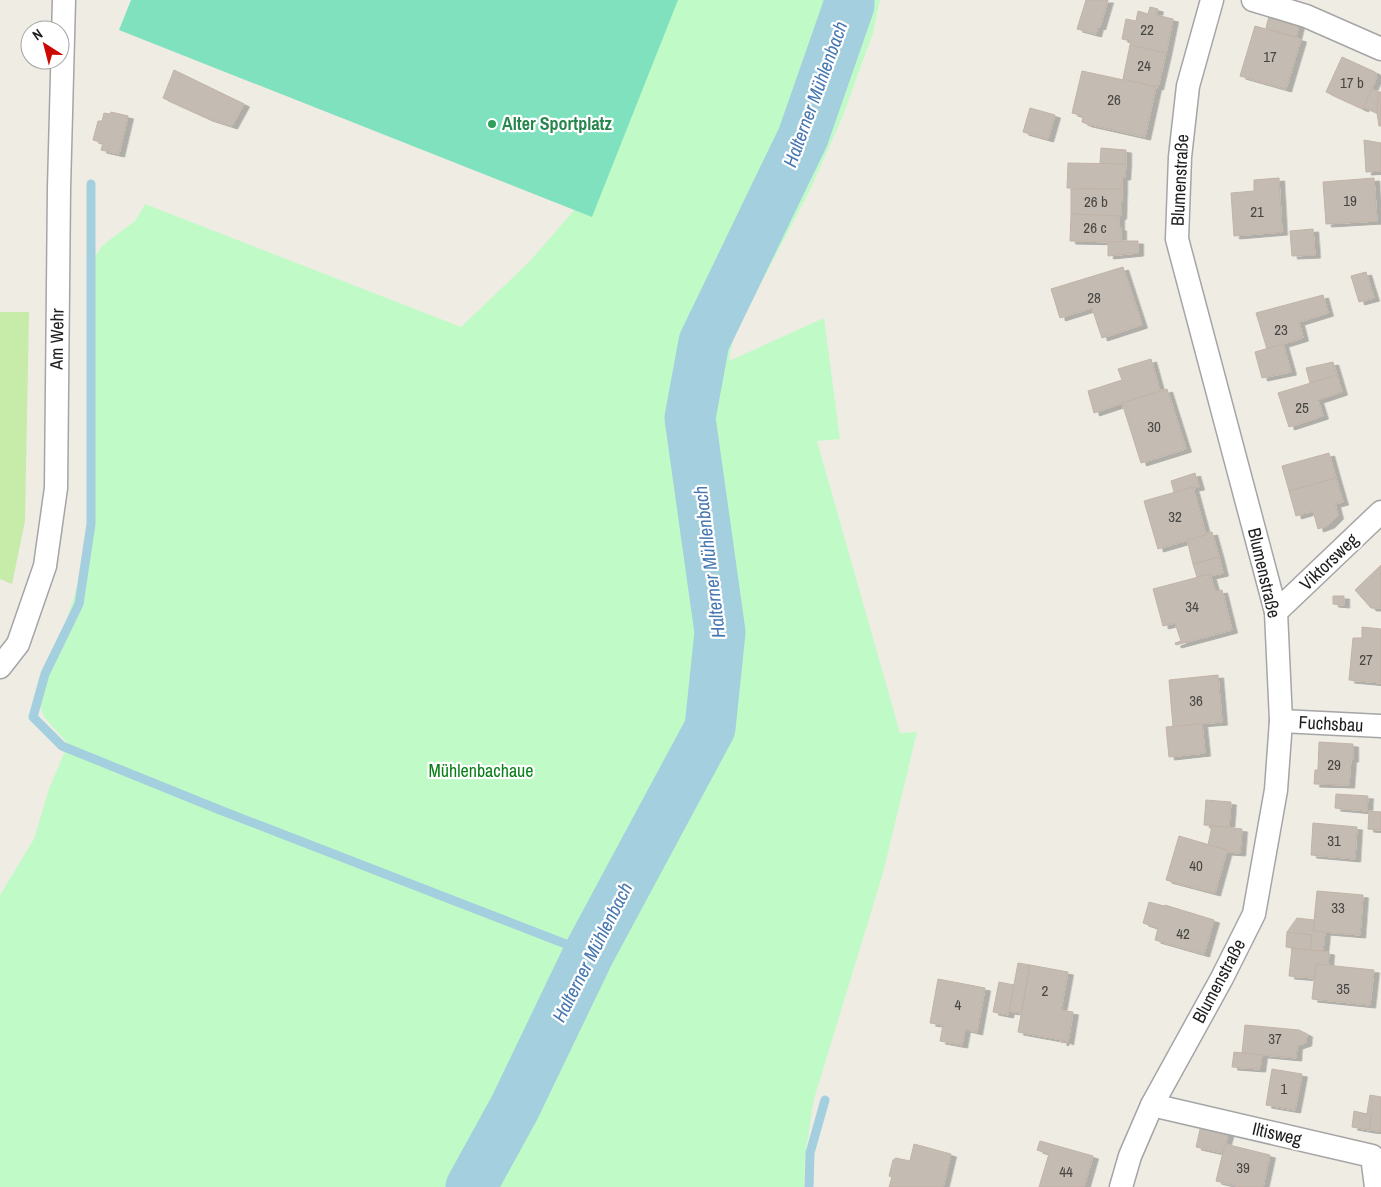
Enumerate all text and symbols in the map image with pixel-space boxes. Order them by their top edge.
water label: Halterner Mühlenbach [777,18,853,170]
house number: 22 [1140,19,1154,40]
north arrow [20,20,70,70]
text: N [29,25,46,44]
house number: 17 [1263,46,1277,67]
house number: 24 [1137,55,1151,76]
house number: 17 b [1340,72,1364,93]
house number: 26 [1107,89,1121,110]
place label: Alter Sportplatz [502,111,613,136]
marker: Alter Sportplatz [486,118,498,130]
street label: Blumenstraße [1165,133,1194,227]
house number: 19 [1343,190,1357,211]
house number: 26 b [1084,191,1108,212]
house number: 21 [1250,201,1264,222]
house number: 26 c [1083,217,1107,238]
house number: 28 [1087,287,1101,308]
street label: Am Wehr [43,308,70,371]
house number: 23 [1274,319,1288,340]
house number: 25 [1295,397,1309,418]
house number: 30 [1147,416,1161,437]
water label: Halterner Mühlenbach [687,484,731,640]
house number: 32 [1168,506,1182,527]
street label: Blumenstraße [1242,525,1287,620]
street label: Viktorsweg [1294,527,1364,596]
house number: 34 [1185,596,1199,617]
house number: 27 [1359,649,1373,670]
house number: 36 [1189,690,1203,711]
street label: Fuchsbau [1298,709,1364,738]
house number: 29 [1327,754,1341,775]
park label: Mühlenbachaue [428,758,534,783]
house number: 31 [1327,830,1341,851]
house number: 40 [1189,855,1203,876]
water label: Halterner Mühlenbach [546,878,638,1026]
house number: 33 [1331,897,1345,918]
house number: 42 [1176,923,1190,944]
street label: Blumenstraße [1186,934,1251,1027]
house number: 35 [1336,978,1350,999]
house number: 2 [1042,980,1049,1001]
house number: 4 [955,994,962,1015]
house number: 37 [1268,1028,1282,1049]
house number: 1 [1281,1078,1288,1099]
street label: Iltisweg [1250,1116,1305,1151]
house number: 39 [1236,1157,1250,1178]
house number: 44 [1059,1161,1073,1182]

